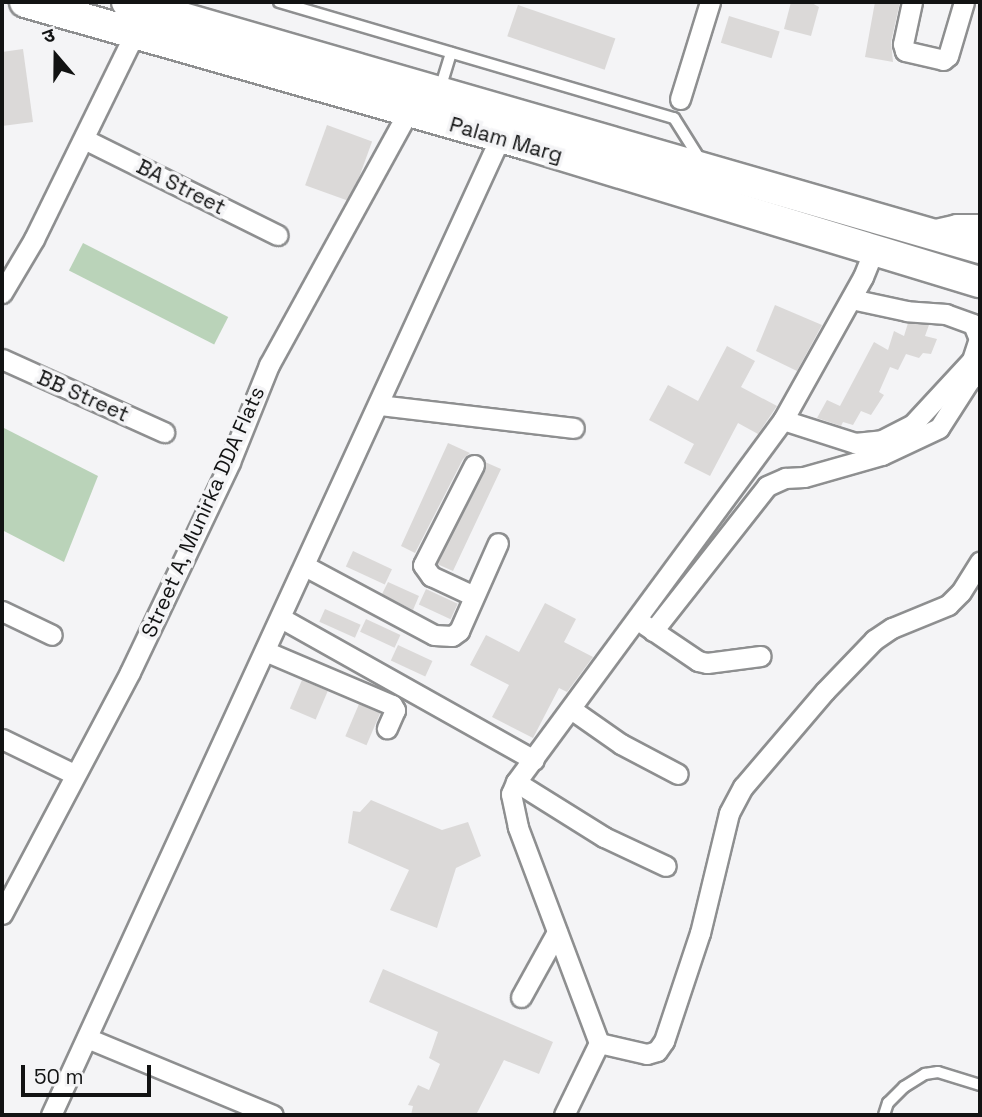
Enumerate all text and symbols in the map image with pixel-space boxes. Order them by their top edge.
north arrow [21,21,91,91]
text: उ [39,22,58,49]
street label: Palam Marg [447,112,565,168]
street label: BA Street [132,154,230,220]
street label: BB Street [33,365,133,427]
street label: Street A, Munirka DDA Flats [136,382,270,642]
scale bar [24,1050,154,1094]
text: 50 m [34,1063,84,1090]

